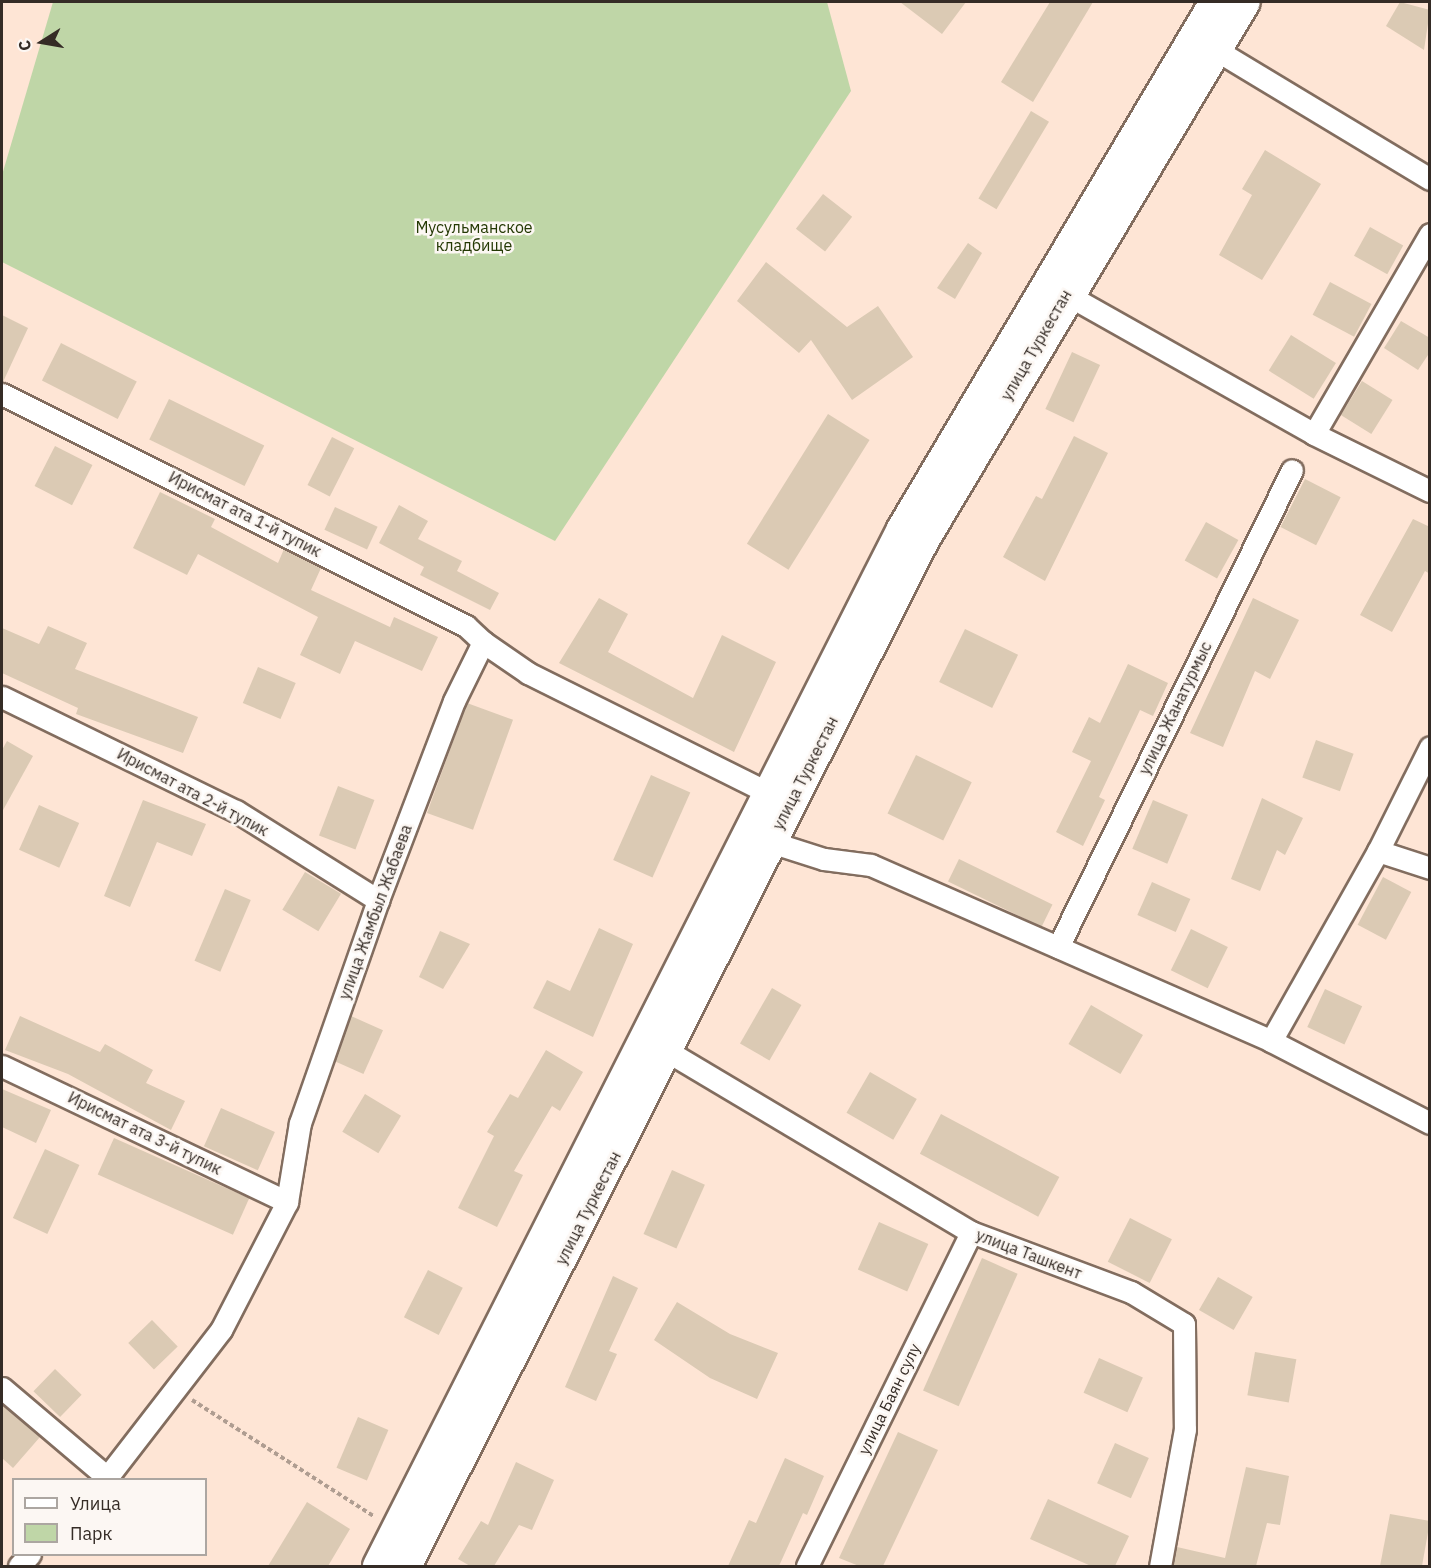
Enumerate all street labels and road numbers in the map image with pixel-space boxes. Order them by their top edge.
street label: улица Туркестан [997,286,1075,404]
street label: Ирисмат ата 1-й тупик [165,467,325,561]
street label: улица Жанатурмыс [1134,638,1216,778]
street label: улица Туркестан [768,713,842,833]
street label: Ирисмат ата 2-й тупик [114,744,272,840]
street label: улица Жамбыл Жабаева [334,822,416,1002]
street label: Ирисмат ата 3-й тупик [65,1087,225,1179]
street label: улица Туркестан [551,1148,625,1268]
street label: улица Ташкент [973,1225,1085,1283]
street label: улица Баян сулу [854,1340,924,1458]

